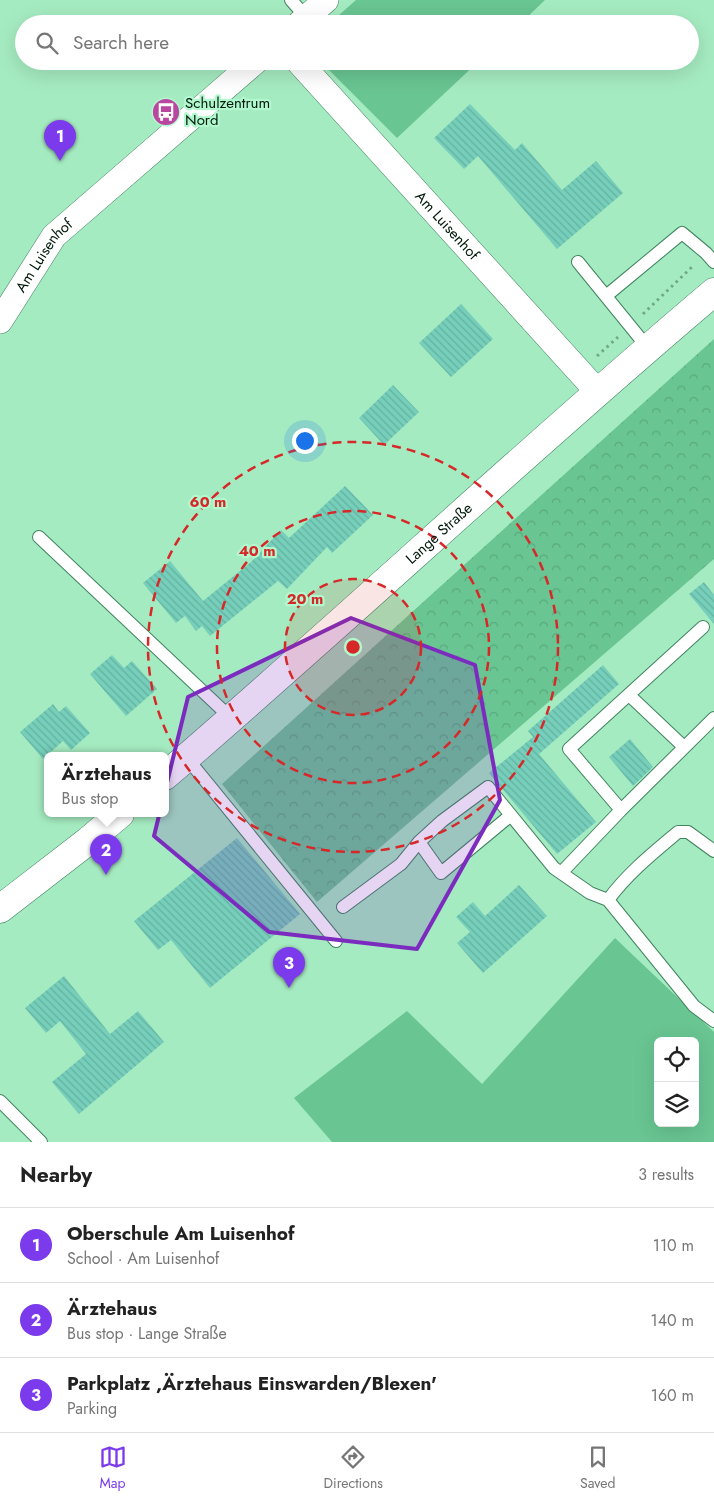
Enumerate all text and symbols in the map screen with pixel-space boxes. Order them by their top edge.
search box [15,15,699,70]
icon: search [33,29,61,57]
text: Search here [73,29,169,56]
place label: Schulzentrum Nord [185,92,270,131]
bus stop icon: Schulzentrum Nord [151,97,181,127]
pin: 1 [44,120,76,161]
street label: Am Luisenhof [410,186,485,265]
street label: Am Luisenhof [10,213,78,297]
your location [292,428,318,454]
text: 60 m [190,491,226,513]
street label: Lange Straße [401,497,478,569]
text: 40 m [238,540,276,562]
text: 20 m [287,588,323,610]
centre of rings [344,638,362,656]
popup [44,752,169,817]
text: Ärztehaus [62,760,151,787]
text: Bus stop [62,787,118,810]
pin: 2 [90,834,122,875]
pin: 3 [273,947,305,988]
map controls [654,1037,699,1127]
button: locate [654,1037,699,1082]
button: layers [654,1082,699,1127]
text: Nearby [20,1160,92,1190]
text: 3 results [638,1163,694,1186]
text: Oberschule Am Luisenhof [67,1220,295,1247]
text: 1 [32,1234,40,1257]
text: 110 m [653,1234,694,1257]
text: School · Am Luisenhof [67,1247,219,1270]
text: Ärztehaus [67,1295,157,1322]
text: 2 [31,1309,41,1332]
text: 140 m [651,1309,694,1332]
text: Bus stop · Lange Straße [67,1322,227,1345]
text: Parkplatz ,Ärztehaus Einswarden/Blexen' [67,1370,437,1397]
text: 3 [31,1384,41,1407]
text: 160 m [651,1384,694,1407]
text: Parking [67,1397,117,1420]
tab: Map [99,1443,127,1493]
tab: Directions [324,1443,383,1493]
tab: Saved [580,1443,615,1493]

